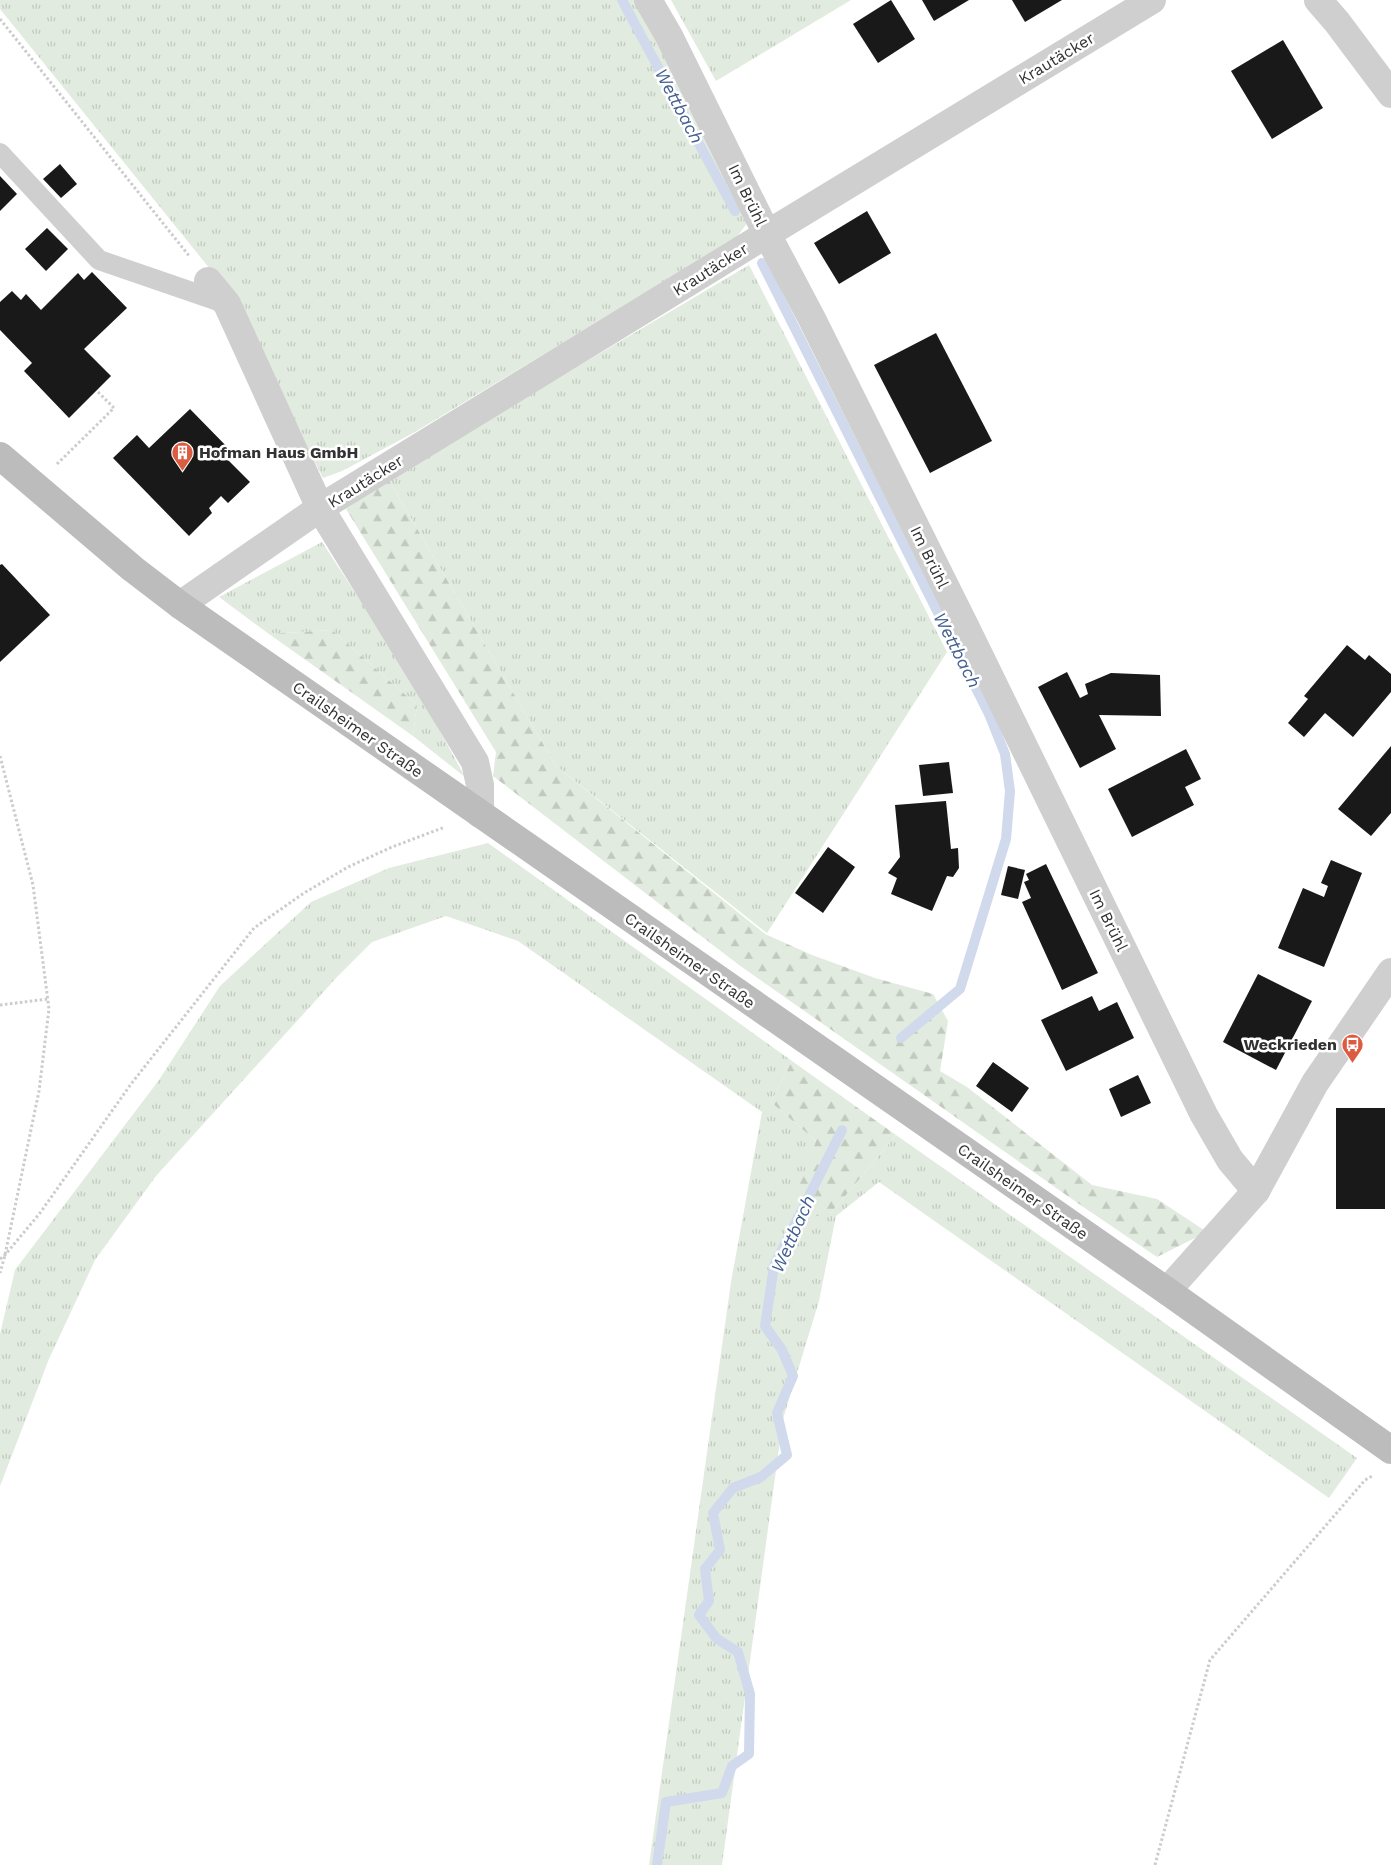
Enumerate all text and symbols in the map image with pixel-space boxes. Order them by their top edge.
street label: Krautäcker [1015,28,1098,88]
water label: Wettbach [651,65,708,147]
street label: Im Brühl [724,161,771,230]
street label: Krautäcker [669,239,752,300]
building icon: Hofman Haus GmbH [171,440,195,471]
place label: Hofman Haus GmbH [199,443,358,462]
street label: Krautäcker [324,451,407,512]
street label: Im Brühl [906,523,953,592]
water label: Wettbach [929,608,985,691]
street label: Crailsheimer Straße [289,677,427,782]
street label: Im Brühl [1085,886,1132,955]
street label: Crailsheimer Straße [621,908,759,1013]
bus stop icon: Weckrieden [1341,1032,1365,1063]
place label: Weckrieden [1244,1035,1337,1054]
street label: Crailsheimer Straße [954,1139,1092,1244]
water label: Wettbach [766,1192,819,1276]

